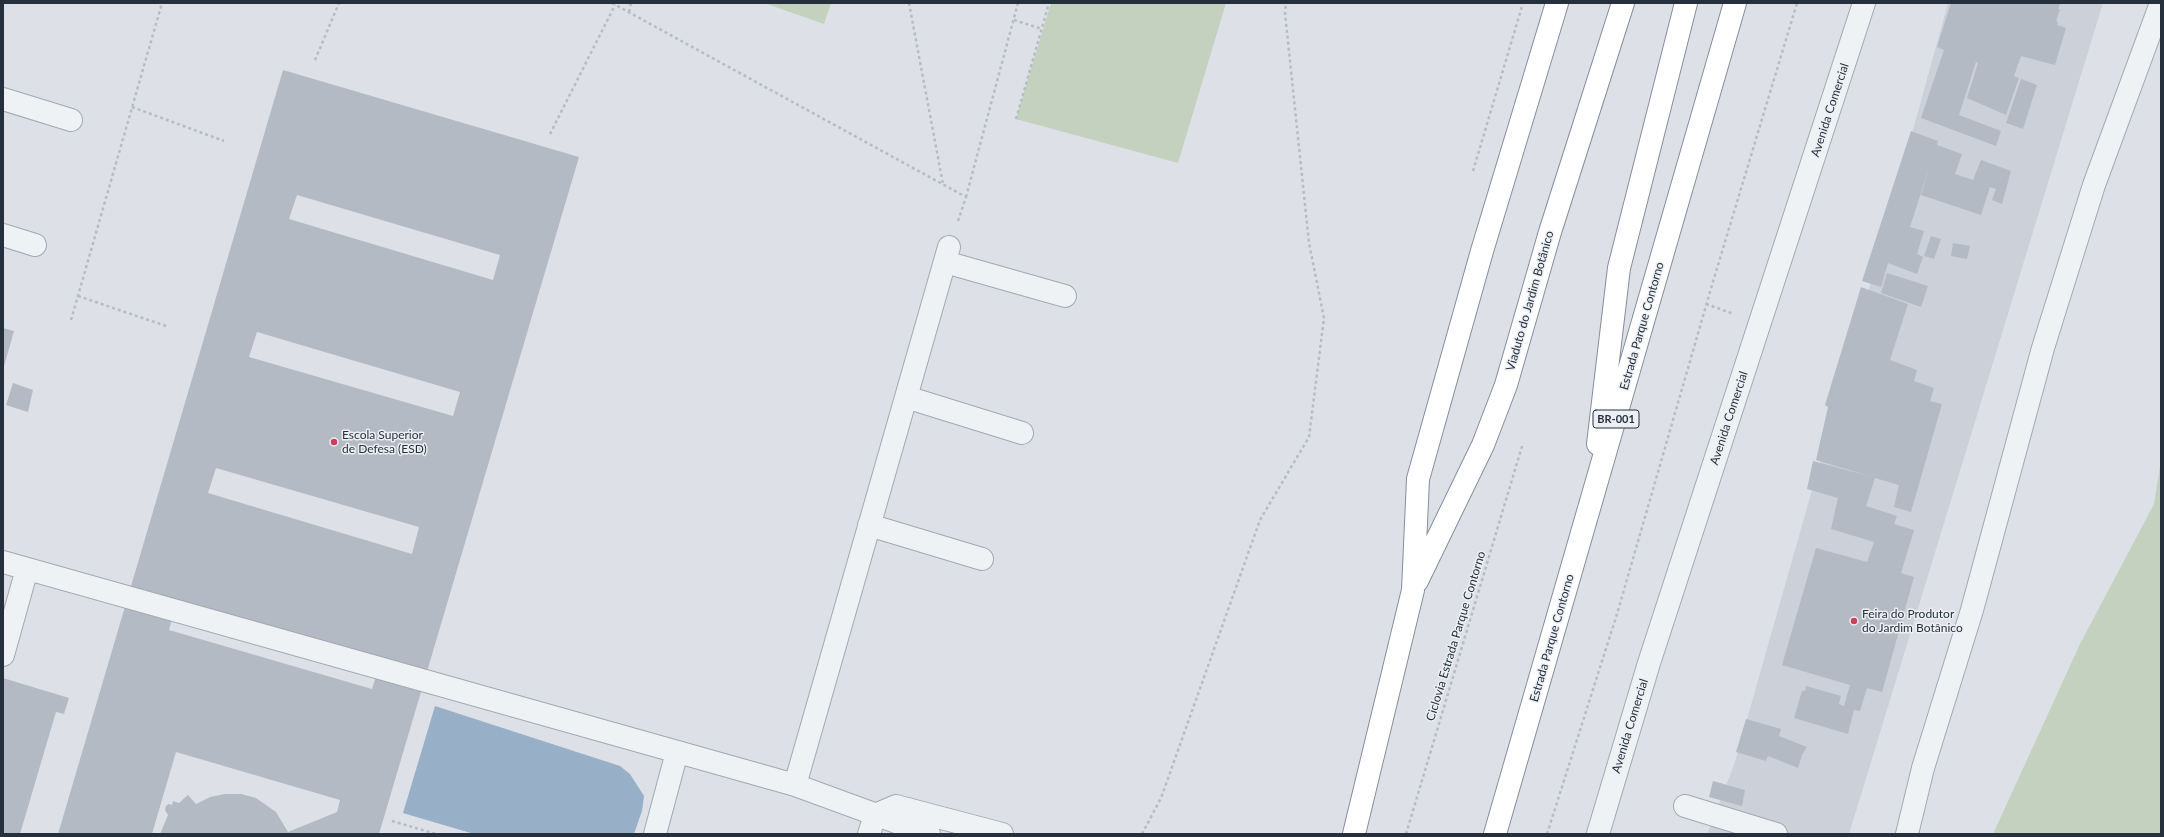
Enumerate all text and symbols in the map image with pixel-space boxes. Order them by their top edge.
street label: Avenida Comercial [1808,61,1852,159]
street label: Viaduto do Jardim Botânico [1503,229,1557,373]
street label: Estrada Parque Contorno [1617,260,1667,392]
street label: Avenida Comercial [1707,369,1751,467]
road number: BR-001 [1593,410,1639,428]
place label: Escola Superior de Defesa (ESD) [342,428,427,456]
marker: Escola Superior de Defesa (ESD) [329,437,339,447]
street label: Ciclovia Estrada Parque Contorno [1423,549,1489,723]
street label: Estrada Parque Contorno [1527,572,1577,704]
place label: Feira do Produtor do Jardim Botânico [1862,607,1963,635]
marker: Feira do Produtor do Jardim Botânico [1849,616,1859,626]
street label: Avenida Comercial [1609,677,1651,775]

